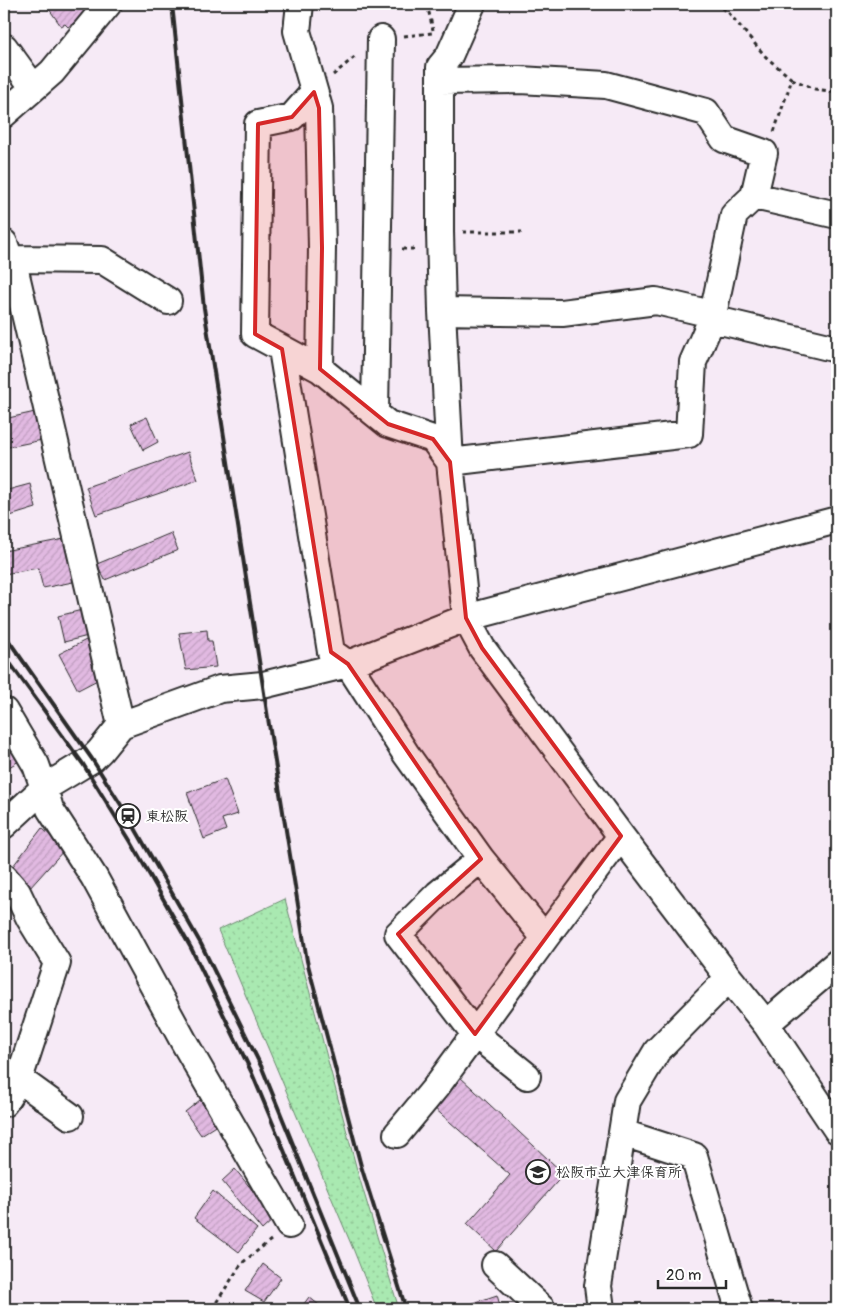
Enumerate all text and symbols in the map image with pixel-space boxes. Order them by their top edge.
station icon: 東松阪 [115,803,141,829]
place label: 東松阪 [146,808,188,825]
school or university icon: 松阪市立大津保育所 [525,1159,551,1185]
place label: 松阪市立大津保育所 [556,1164,682,1181]
scale bar [658,1258,726,1290]
text: 20 m [666,1266,701,1285]

